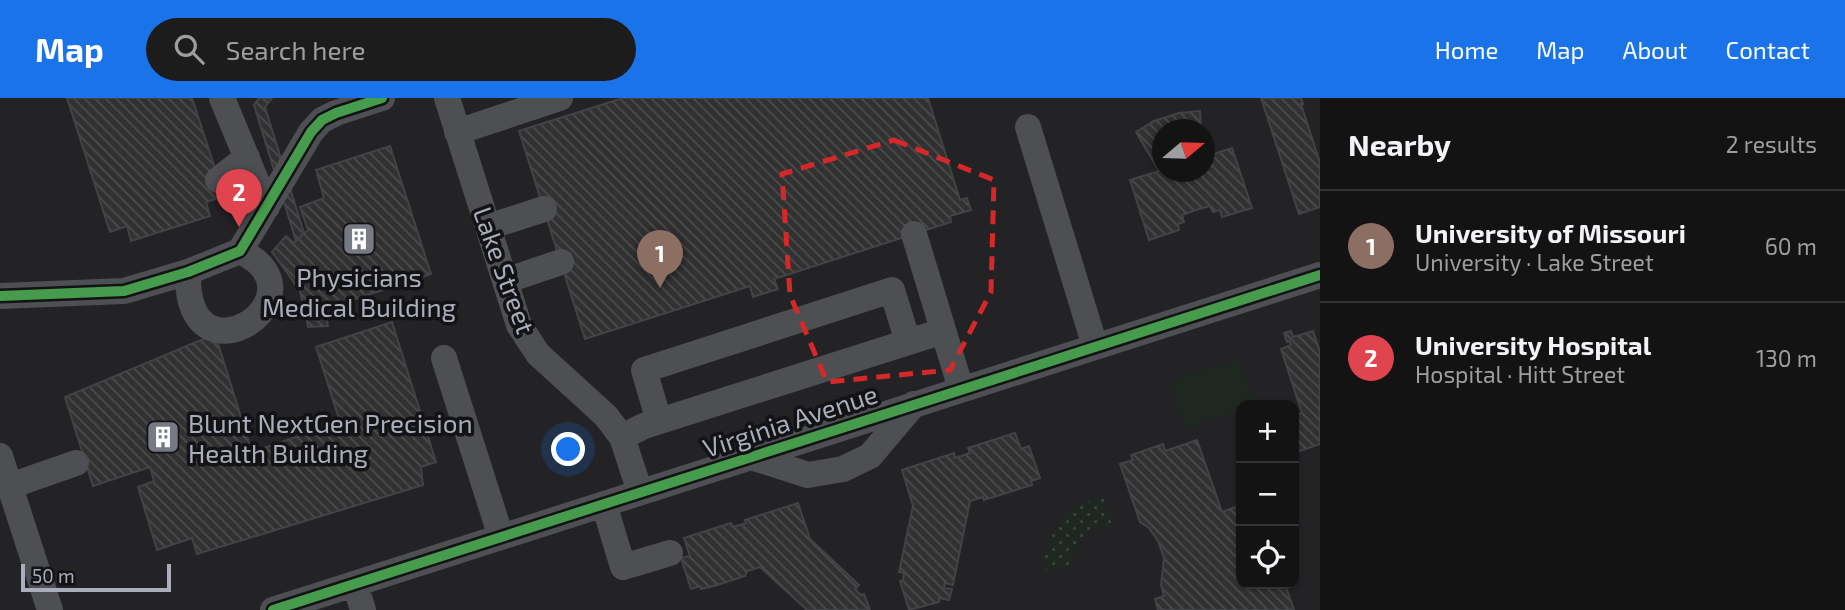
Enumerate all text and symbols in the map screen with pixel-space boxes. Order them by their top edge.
search box [146,18,636,81]
text: Map [35,29,104,69]
icon: search [170,30,208,68]
text: Search here [226,34,365,65]
text: Home [1435,35,1498,64]
text: Map [1536,35,1584,64]
text: About [1622,35,1688,64]
text: Contact [1726,35,1810,64]
north arrow [1152,119,1215,182]
text: Nearby [1348,126,1451,162]
text: 2 results [1726,130,1817,158]
pin: 2 [216,169,262,227]
street label: Lake Street [468,202,542,338]
text: University of Missouri [1415,217,1686,248]
building icon: Physicians Medical Building [340,220,378,258]
pin: 1 [637,230,683,288]
text: 1 [1366,232,1376,260]
text: 60 m [1765,232,1817,260]
text: University · Lake Street [1415,248,1654,276]
place label: Physicians Medical Building [262,261,456,322]
text: University Hospital [1415,329,1651,360]
text: 2 [1364,344,1378,372]
text: 130 m [1756,344,1817,372]
text: Hospital · Hitt Street [1415,360,1625,388]
street label: Virginia Avenue [699,377,881,463]
map controls [1236,400,1299,589]
button: + [1236,400,1299,463]
place label: Blunt NextGen Precision Health Building [188,407,473,468]
building icon: Blunt NextGen Precision Health Building [144,418,182,456]
your location [551,432,585,466]
button: − [1236,463,1299,526]
button: locate [1236,526,1299,589]
scale bar [21,561,172,593]
text: 50 m [32,564,75,587]

